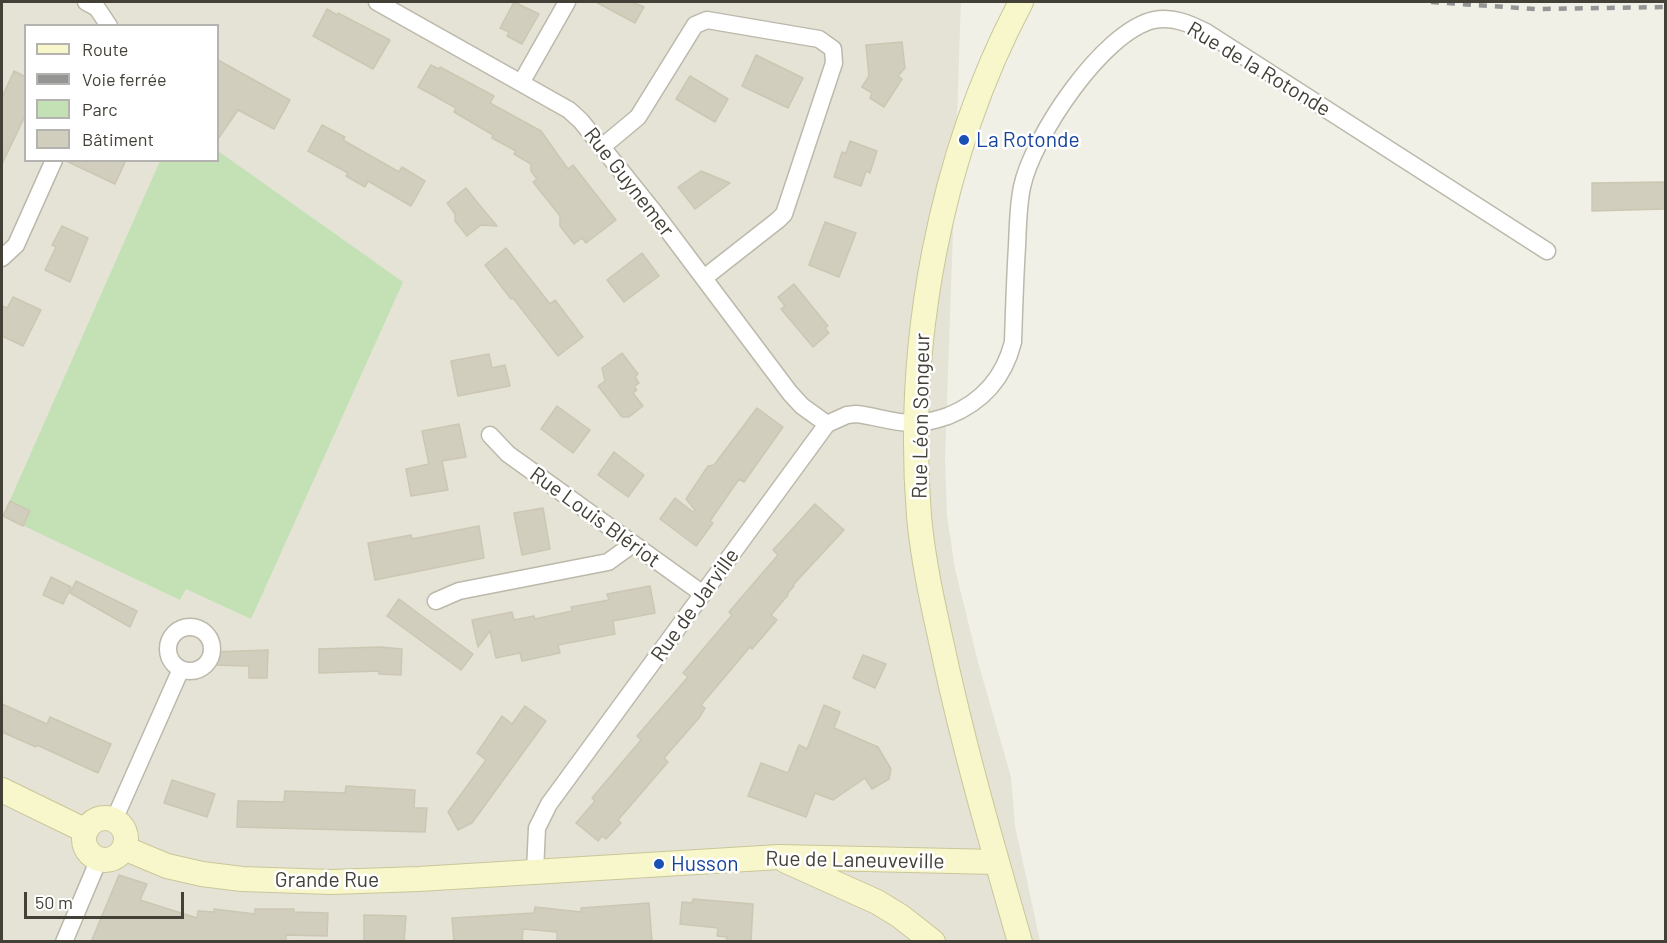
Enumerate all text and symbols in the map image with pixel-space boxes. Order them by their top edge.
street label: Rue de la Rotonde [1183,16,1335,122]
legend [24,24,219,162]
text: Route [82,38,128,60]
text: Voie ferrée [82,68,167,90]
text: Parc [82,98,118,120]
street label: Rue Guynemer [579,122,679,242]
place label: La Rotonde [976,127,1080,153]
text: Bâtiment [82,128,154,150]
marker: La Rotonde [957,133,971,147]
street label: Rue Léon Songeur [907,333,935,499]
street label: Rue Louis Blériot [525,461,665,573]
street label: Rue de Jarville [646,544,744,666]
street label: Rue de Laneuveville [765,846,945,874]
place label: Husson [671,851,739,877]
marker: Husson [652,857,666,871]
street label: Grande Rue [275,867,379,893]
scale bar [27,880,188,918]
text: 50 m [35,891,73,913]

